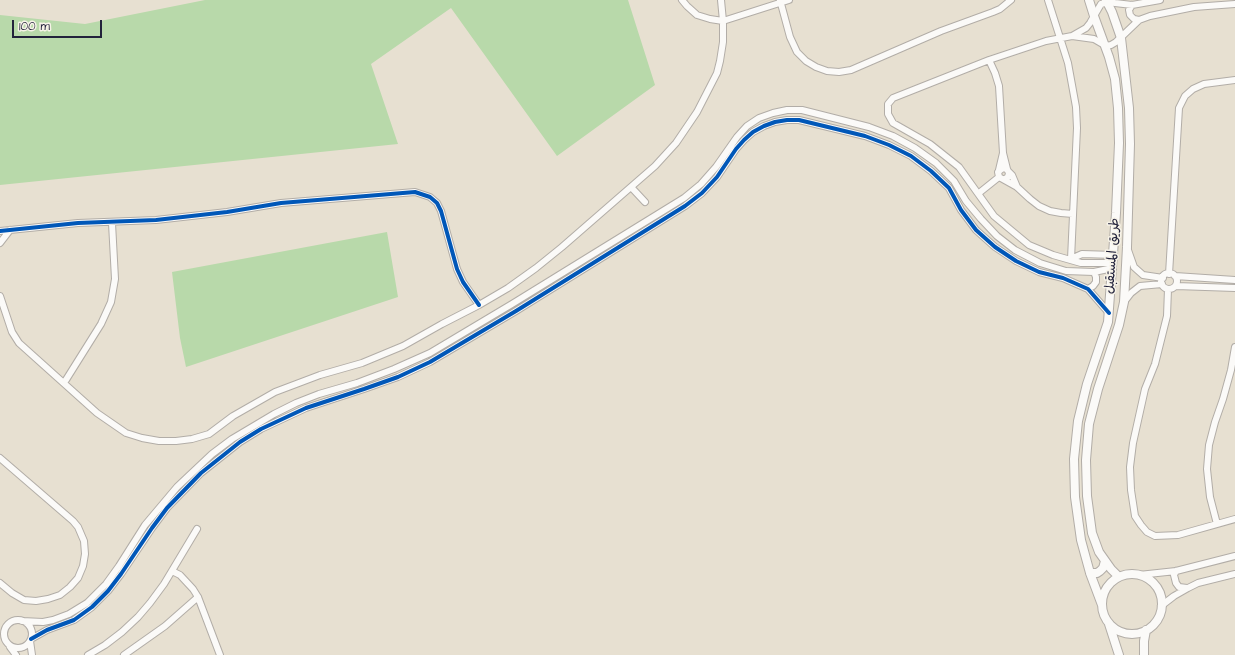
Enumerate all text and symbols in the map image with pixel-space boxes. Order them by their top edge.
scale bar [14,12,104,38]
text: 100 m [19,18,50,35]
street label: طريق المستقبل [1103,217,1123,295]

